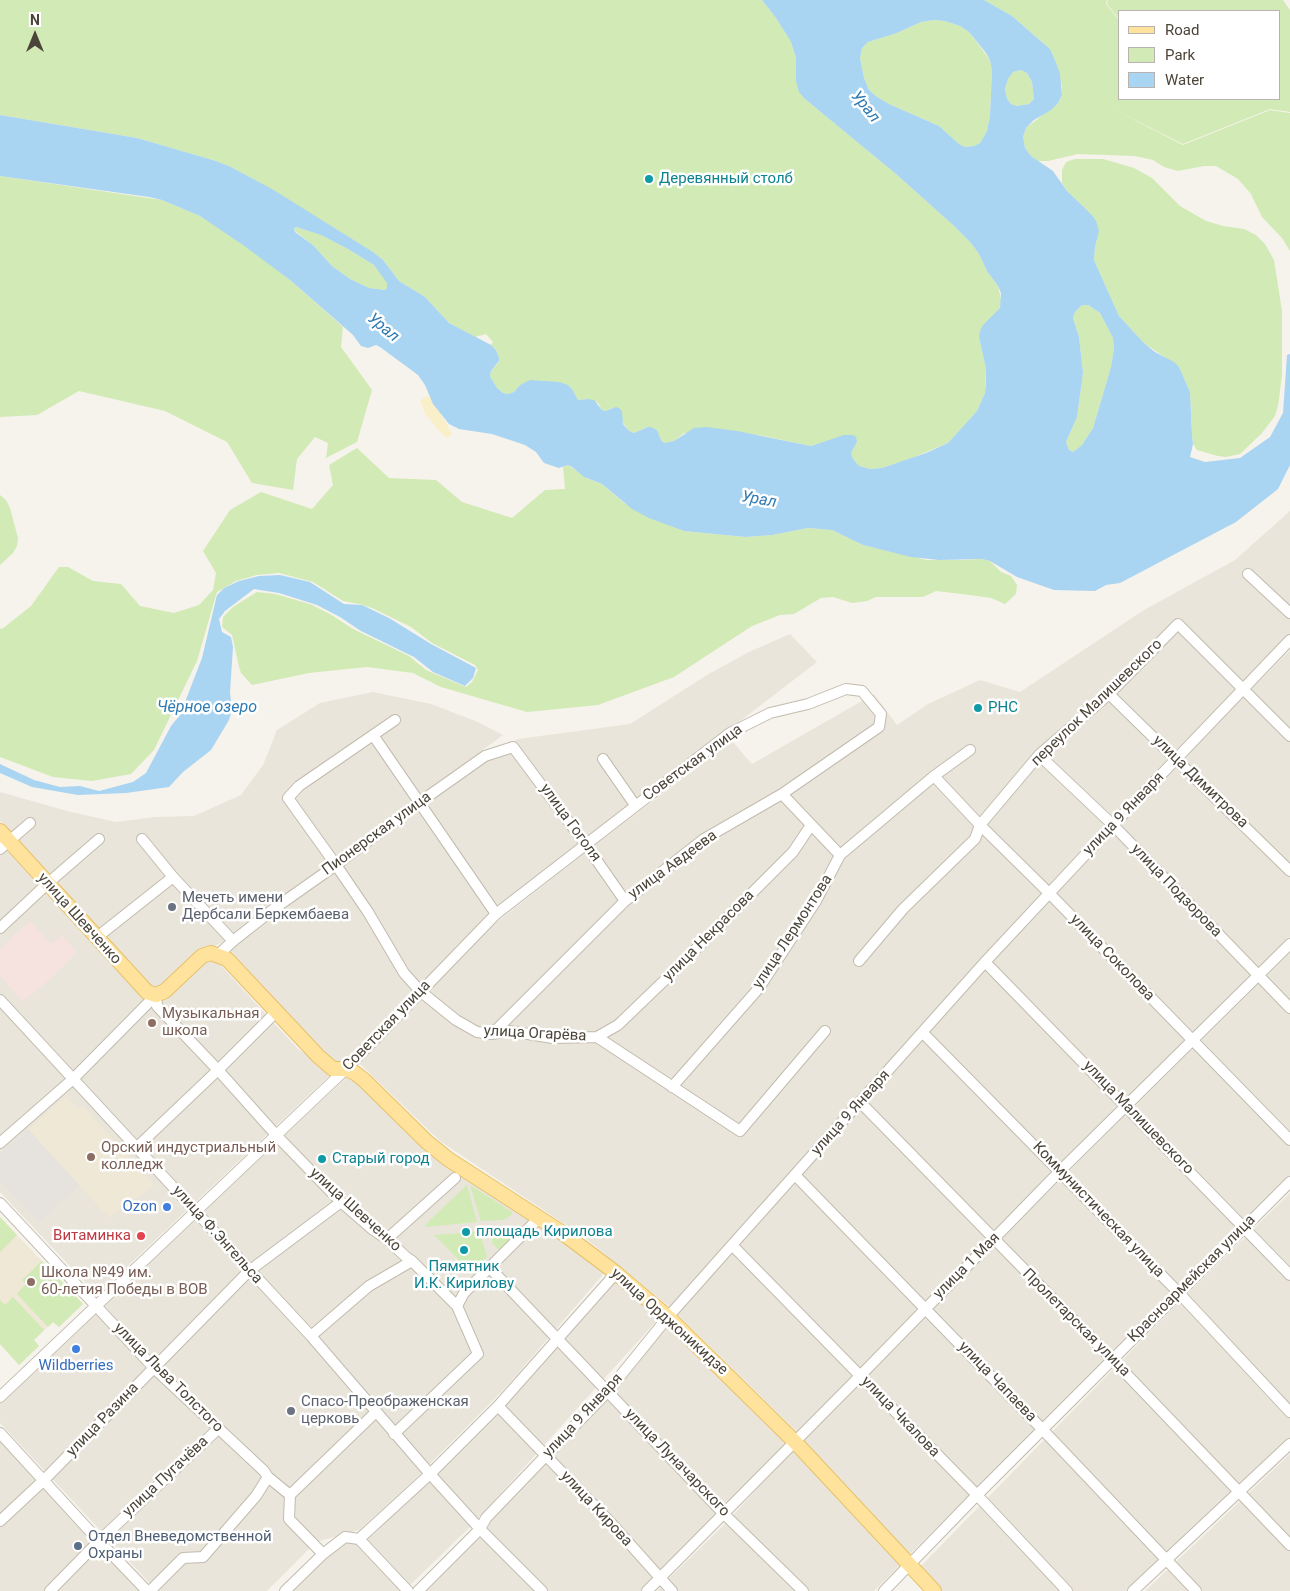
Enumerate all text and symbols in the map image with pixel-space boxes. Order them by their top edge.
north arrow [10,10,60,60]
legend [1118,10,1280,100]
text: N [30,12,40,28]
text: Road [1165,21,1199,39]
text: Park [1165,46,1195,64]
text: Water [1165,71,1204,89]
water label: Урал [846,87,884,127]
place label: Деревянный столб [659,170,793,188]
marker: Деревянный столб [643,173,655,185]
water label: Урал [363,309,403,347]
water label: Урал [740,487,778,513]
street label: переулок Малишевского [1028,636,1166,770]
water label: Чёрное озеро [157,698,257,718]
place label: РНС [988,699,1018,717]
marker: РНС [972,702,984,714]
street label: Советская улица [640,721,746,805]
street label: улица Димитрова [1149,732,1251,832]
street label: улица 9 Января [1080,769,1168,859]
street label: улица Гоголя [536,781,604,865]
street label: Пионерская улица [319,788,435,880]
street label: улица Авдеева [625,827,721,903]
street label: улица Подзорова [1127,841,1225,941]
street label: улица Шевченко [33,870,125,968]
street label: улица Лермонтова [749,872,837,992]
street label: улица Некрасова [660,887,758,985]
place label: Мечеть имени Дербсали Беркембаева [182,889,349,924]
marker: Мечеть имени Дербсали Беркембаева [166,901,178,913]
street label: улица Соколова [1066,911,1158,1005]
street label: Советская улица [339,977,435,1075]
place label: Музыкальная школа [162,1005,260,1040]
marker: Музыкальная школа [146,1017,158,1029]
street label: улица Огарёва [483,1022,587,1046]
street label: улица Малишевского [1079,1057,1197,1179]
street label: улица 9 Января [808,1067,894,1159]
street label: Коммунистическая улица [1028,1138,1168,1282]
place label: Орский индустриальный колледж [101,1139,276,1174]
place label: Старый город [332,1150,430,1168]
marker: Орский индустриальный колледж [85,1151,97,1163]
marker: Старый город [316,1153,328,1165]
street label: улица Шевченко [306,1164,404,1256]
street label: улица Ф.Энгельса [168,1182,266,1288]
place label: Ozon [123,1198,157,1216]
marker: Ozon [161,1201,173,1213]
street label: Красноармейская улица [1125,1212,1259,1346]
place label: площадь Кирилова [476,1223,613,1241]
marker: площадь Кирилова [460,1226,472,1238]
place label: Витаминка [53,1227,131,1245]
street label: улица 1 Мая [930,1229,1004,1303]
marker: Витаминка [135,1230,147,1242]
marker: Пямятник И.К. Кирилову [458,1244,470,1256]
place label: Пямятник И.К. Кирилову [414,1258,514,1293]
place label: Школа №49 им. 60-летия Победы в ВОВ [41,1264,208,1299]
street label: улица Орджоникидзе [607,1265,731,1379]
street label: Пролетарская улица [1018,1265,1134,1381]
marker: Школа №49 им. 60-летия Победы в ВОВ [25,1276,37,1288]
street label: улица Льва Толстого [109,1319,227,1437]
street label: улица Чапаева [954,1338,1040,1426]
marker: Wildberries [70,1343,82,1355]
place label: Wildberries [39,1357,113,1375]
street label: улица 9 Января [539,1370,627,1462]
street label: улица Чкалова [857,1373,943,1461]
street label: улица Разина [63,1379,143,1461]
place label: Спасо-Преображенская церковь [301,1393,469,1428]
marker: Спасо-Преображенская церковь [285,1405,297,1417]
street label: улица Луначарского [621,1405,733,1521]
street label: улица Пугачёва [120,1433,212,1521]
street label: улица Кирова [556,1467,636,1551]
place label: Отдел Вневедомственной Охраны [88,1528,272,1563]
marker: Отдел Вневедомственной Охраны [72,1540,84,1552]

